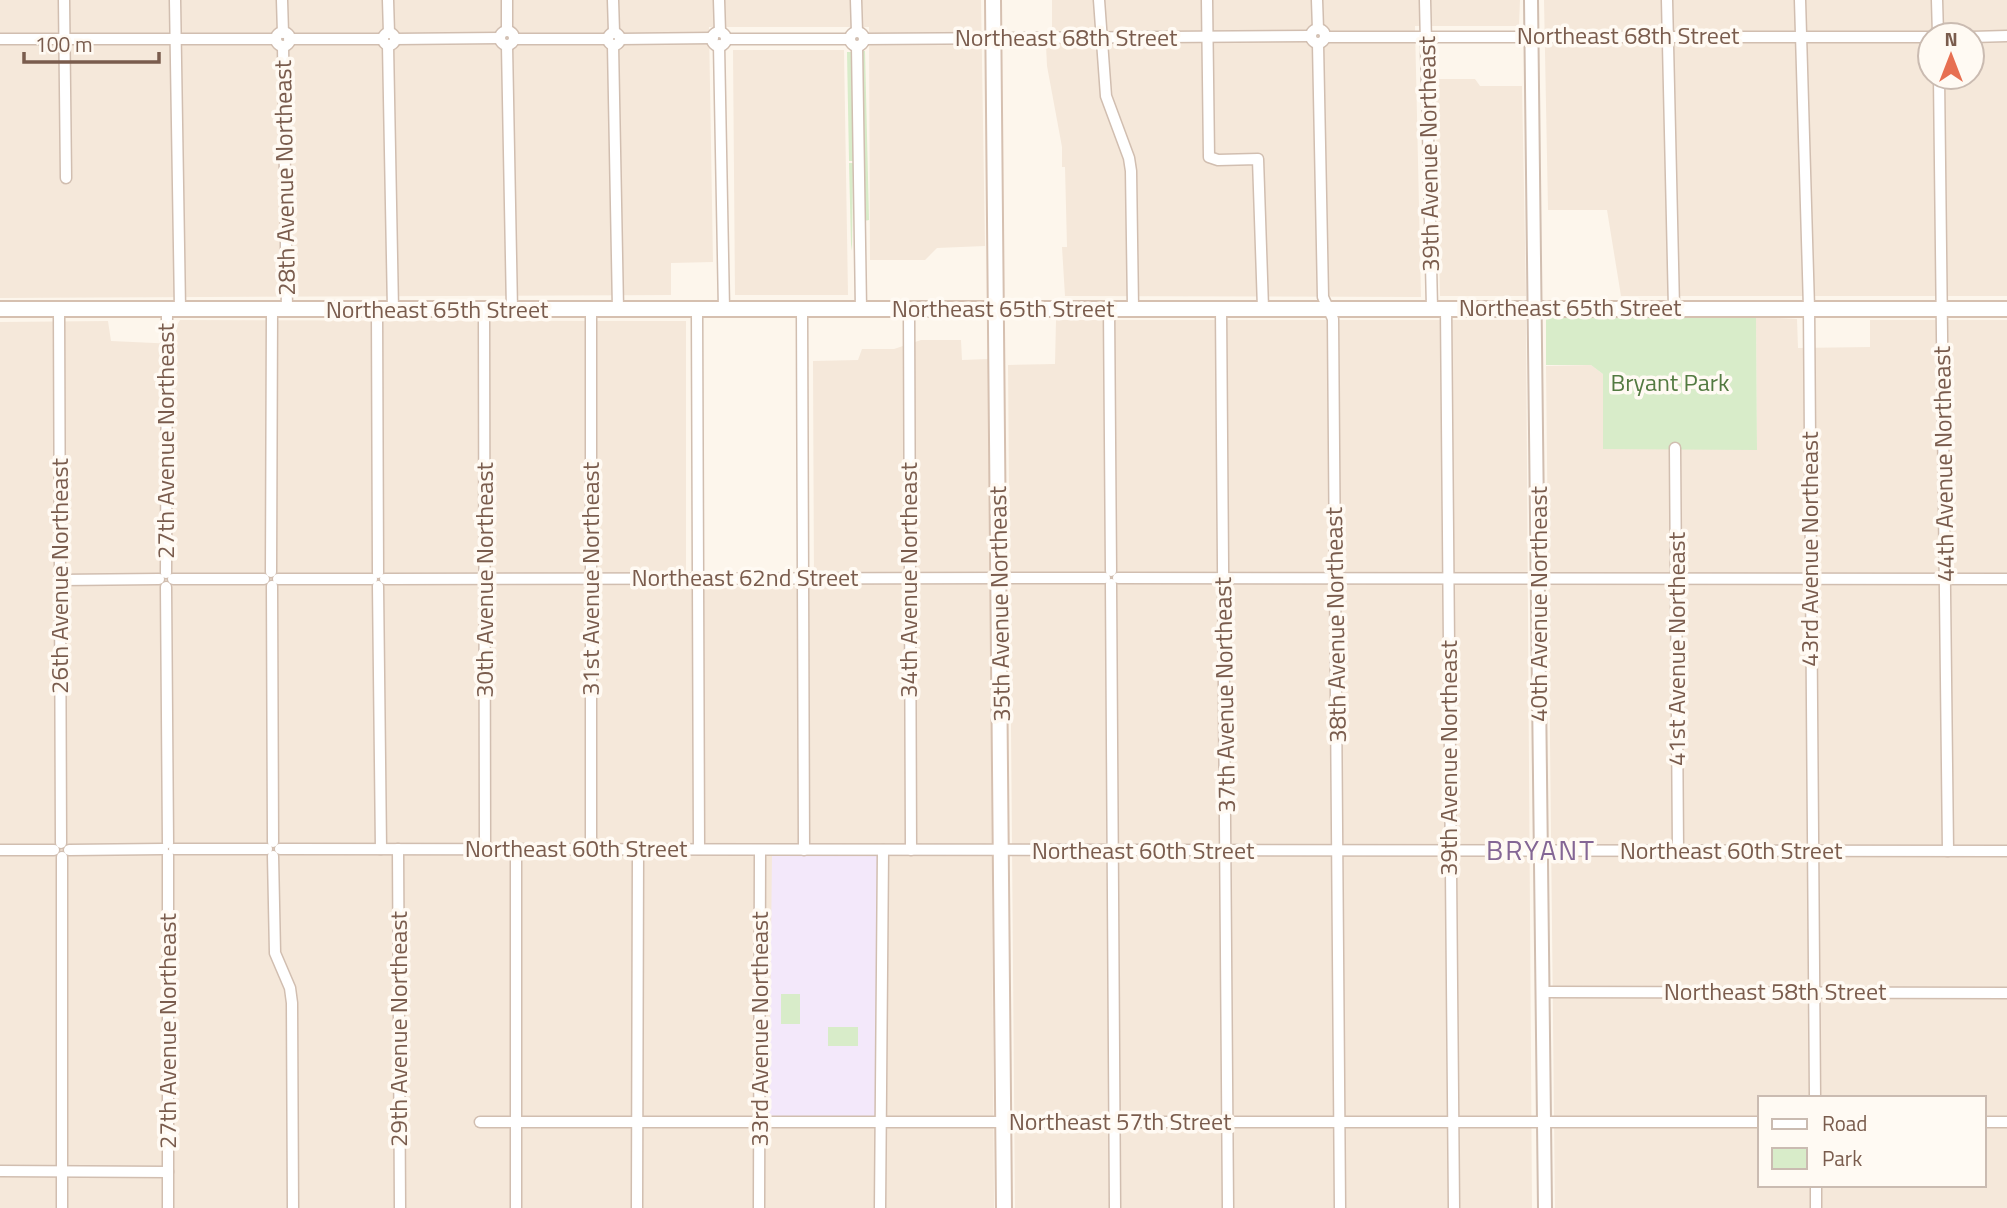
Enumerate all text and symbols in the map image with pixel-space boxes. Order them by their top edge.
street label: Northeast 68th Street [1517,17,1740,53]
street label: Northeast 68th Street [955,19,1178,55]
scale bar [24,21,159,65]
north arrow [1916,21,1986,91]
text: N [1944,24,1958,53]
text: 100 m [35,28,92,60]
street label: 39th Avenue Northeast [1408,35,1448,272]
street label: 28th Avenue Northeast [264,59,304,296]
street label: Northeast 65th Street [1459,289,1682,325]
street label: Northeast 65th Street [892,290,1115,326]
street label: Northeast 65th Street [326,291,549,327]
street label: 27th Avenue Northeast [147,322,183,559]
street label: 44th Avenue Northeast [1923,345,1963,582]
park label: Bryant Park [1611,364,1730,400]
street label: 43rd Avenue Northeast [1791,431,1827,667]
street label: 26th Avenue Northeast [41,457,77,694]
street label: 30th Avenue Northeast [466,461,502,698]
street label: 31st Avenue Northeast [572,461,608,696]
street label: 34th Avenue Northeast [890,461,926,698]
street label: 35th Avenue Northeast [979,485,1019,722]
street label: 40th Avenue Northeast [1520,485,1556,722]
street label: 38th Avenue Northeast [1315,506,1355,743]
street label: 41st Avenue Northeast [1658,531,1694,766]
street label: Northeast 62nd Street [631,559,859,595]
street label: 37th Avenue Northeast [1204,576,1244,813]
street label: 39th Avenue Northeast [1430,639,1466,876]
district label: BRYANT [1486,828,1596,871]
street label: Northeast 60th Street [465,830,688,866]
street label: Northeast 60th Street [1032,832,1255,868]
street label: Northeast 60th Street [1620,832,1843,868]
street label: 29th Avenue Northeast [380,910,416,1147]
street label: 33rd Avenue Northeast [741,911,777,1147]
street label: 27th Avenue Northeast [149,912,185,1149]
street label: Northeast 58th Street [1664,973,1887,1009]
legend [1758,1096,1986,1187]
street label: Northeast 57th Street [1009,1103,1232,1139]
text: Road [1822,1107,1867,1139]
text: Park [1822,1142,1862,1174]

